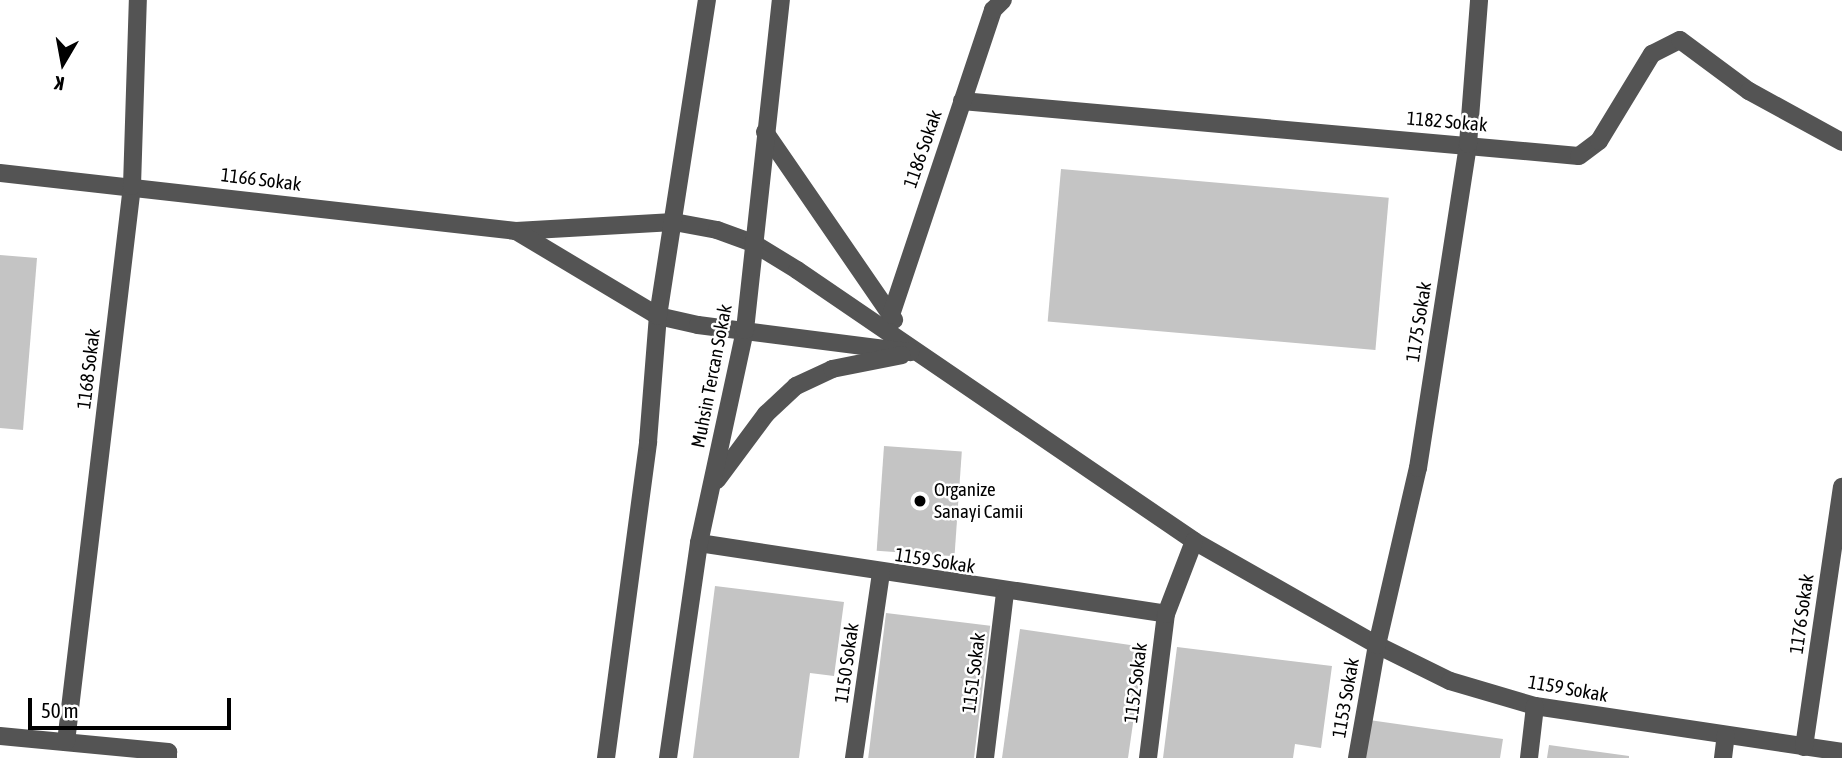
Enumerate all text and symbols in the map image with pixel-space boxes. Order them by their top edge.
north arrow [28,28,98,98]
text: K [53,72,66,95]
street label: 1186 Sokak [899,107,947,191]
street label: 1182 Sokak [1406,107,1488,137]
street label: 1166 Sokak [220,164,302,196]
street label: 1175 Sokak [1401,280,1437,364]
street label: Muhsin Tercan Sokak [687,302,737,450]
street label: 1168 Sokak [73,328,105,410]
place label: Organize Sanayi Camii [934,479,1023,523]
marker: Organize Sanayi Camii [912,493,928,509]
street label: 1159 Sokak [893,543,977,579]
street label: 1176 Sokak [1785,572,1819,656]
street label: 1150 Sokak [830,621,864,705]
street label: 1151 Sokak [958,632,990,714]
street label: 1152 Sokak [1120,642,1152,724]
street label: 1153 Sokak [1328,656,1364,740]
street label: 1159 Sokak [1526,671,1610,707]
scale bar [32,684,234,728]
text: 50 m [41,698,79,722]

